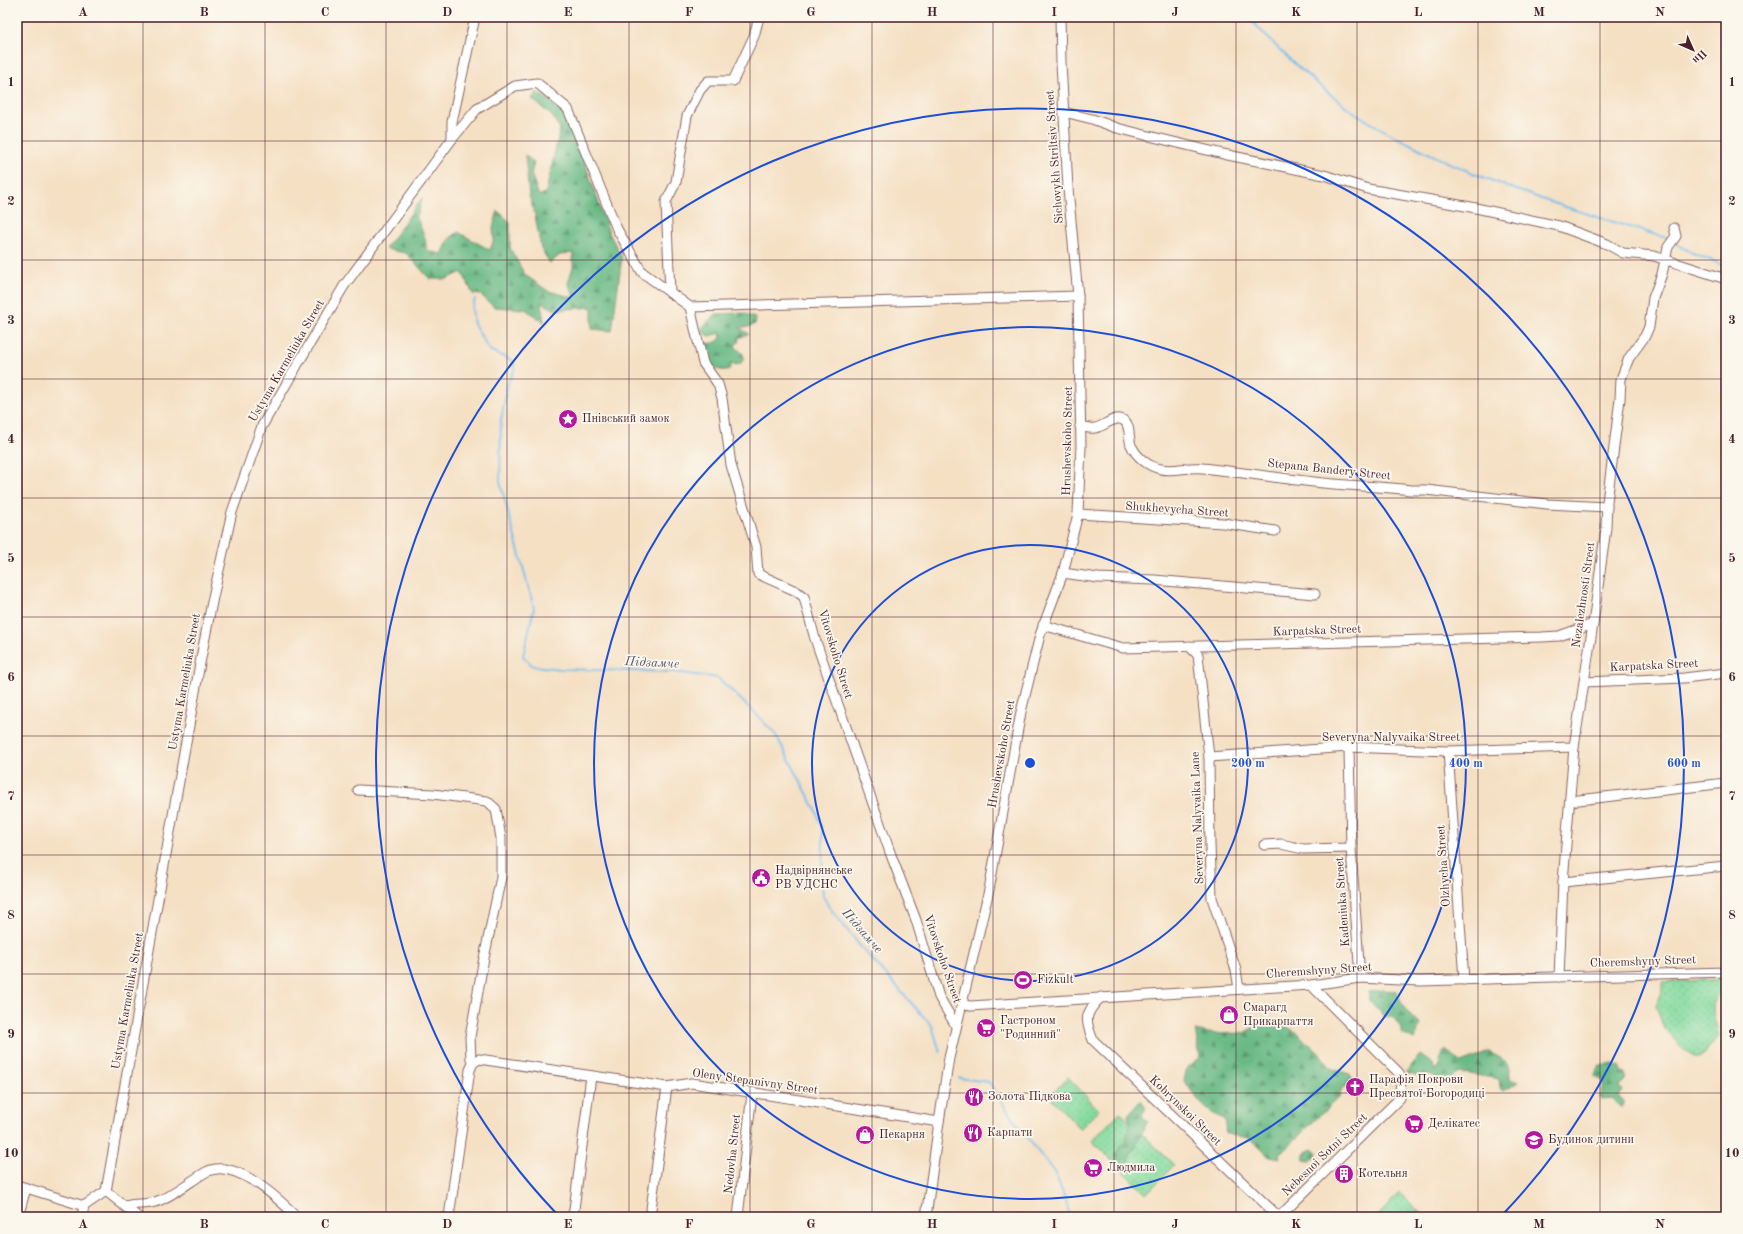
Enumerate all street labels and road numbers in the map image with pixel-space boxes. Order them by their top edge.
street label: Sichovykh Striltsiv Street [1044,90,1066,224]
street label: Ustyma Karmeliuka Street [247,298,327,424]
street label: Hrushevskoho Street [1061,386,1075,496]
street label: Stepana Bandery Street [1267,458,1391,482]
street label: Shukhevycha Street [1125,500,1229,520]
street label: Nezalezhnosti Street [1571,541,1597,649]
street label: Vitovskoho Street [816,608,854,700]
street label: Ustyma Karmeliuka Street [167,612,203,752]
street label: Karpatska Street [1272,623,1362,639]
street label: Karpatska Street [1609,658,1699,674]
street label: Hrushevskoho Street [987,699,1017,809]
street label: Severyna Nalyvaika Street [1322,732,1460,744]
street label: Severyna Nalyvaika Lane [1190,751,1206,885]
street label: Olzhycha Street [1435,825,1453,907]
street label: Kadeniuka Street [1334,857,1352,947]
street label: Vitovskoho Street [921,913,963,1005]
street label: Ustyma Karmeliuka Street [110,931,146,1071]
street label: Cheremshyny Street [1590,954,1696,970]
street label: Cheremshyny Street [1266,961,1372,981]
street label: Oleny Stepanivny Street [691,1067,819,1097]
street label: Kobrynskoi Street [1147,1074,1223,1148]
street label: Nebesnoi Sotni Street [1280,1111,1370,1199]
street label: Nedovha Street [723,1113,743,1195]

